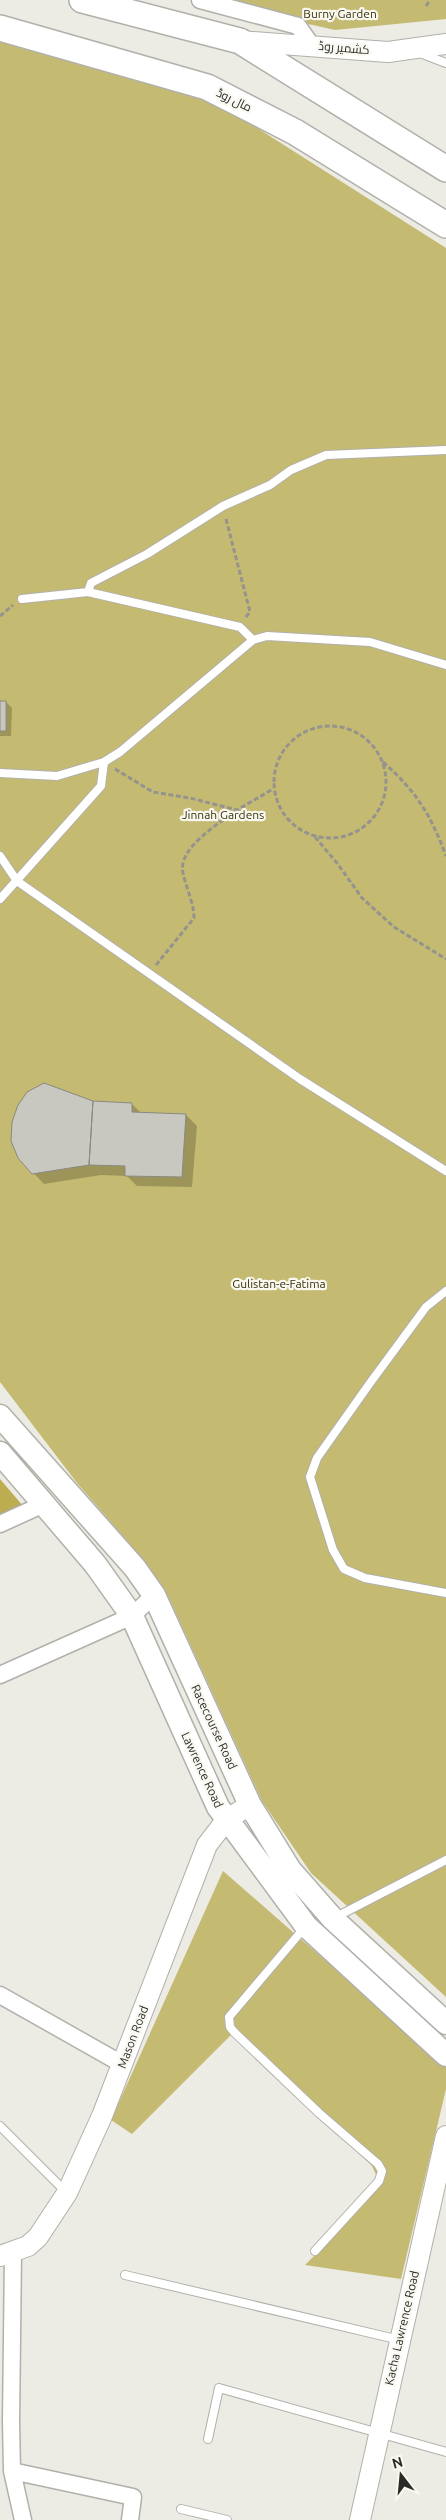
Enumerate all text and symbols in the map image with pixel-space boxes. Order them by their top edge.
park label: Burny Garden [303,7,377,20]
street label: کشمیر روڈ [318,39,370,57]
street label: مال روڈ [214,85,254,115]
park label: Jinnah Gardens [182,808,264,821]
park label: Gulistan-e-Fatima [232,1277,326,1290]
street label: Racecourse Road [189,1682,240,1771]
street label: Lawrence Road [179,1730,226,1810]
street label: Mason Road [115,2004,150,2070]
street label: Kacha Lawrence Road [382,2269,421,2386]
north arrow [376,2450,426,2500]
text: N [390,2453,405,2472]

